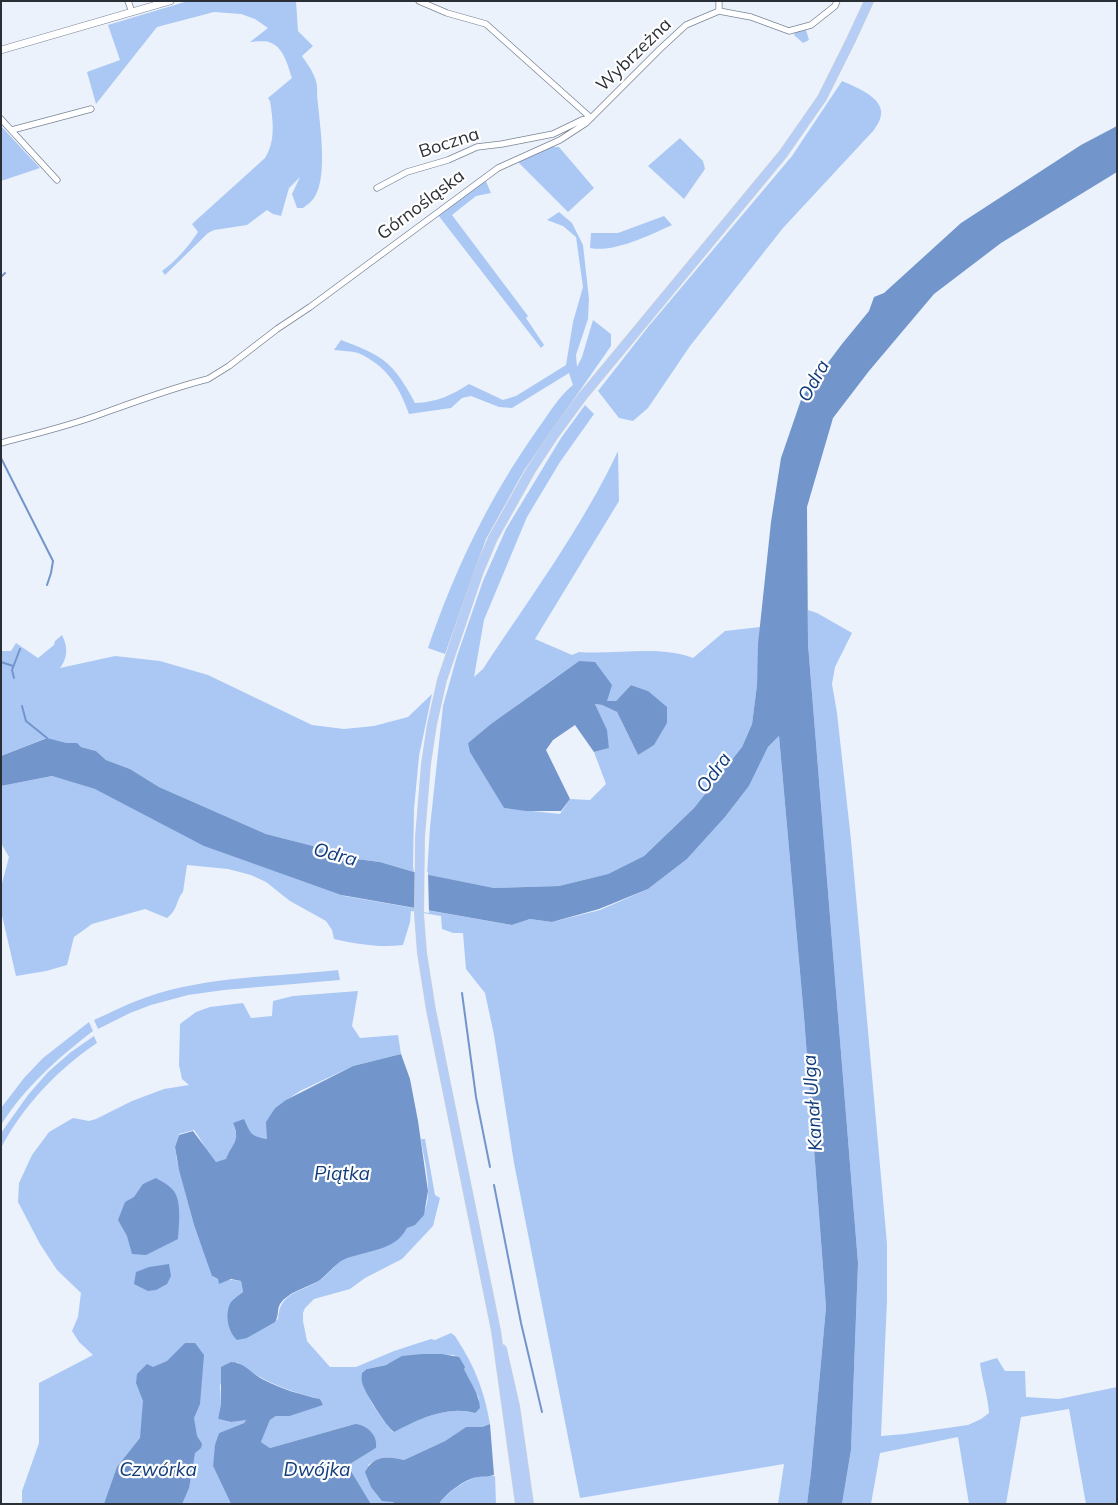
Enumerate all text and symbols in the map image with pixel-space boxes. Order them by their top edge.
street label: Wybrzeżna [592,14,676,96]
street label: Boczna [416,123,482,163]
street label: Górnośląska [373,165,469,245]
water label: Odra [793,356,835,406]
water label: Odra [692,748,736,798]
water label: Odra [311,838,359,872]
water label: Kanał Ulga [798,1054,828,1152]
water label: Piątka [314,1163,370,1185]
water label: Czwórka [119,1459,197,1481]
water label: Dwójka [283,1459,351,1481]

